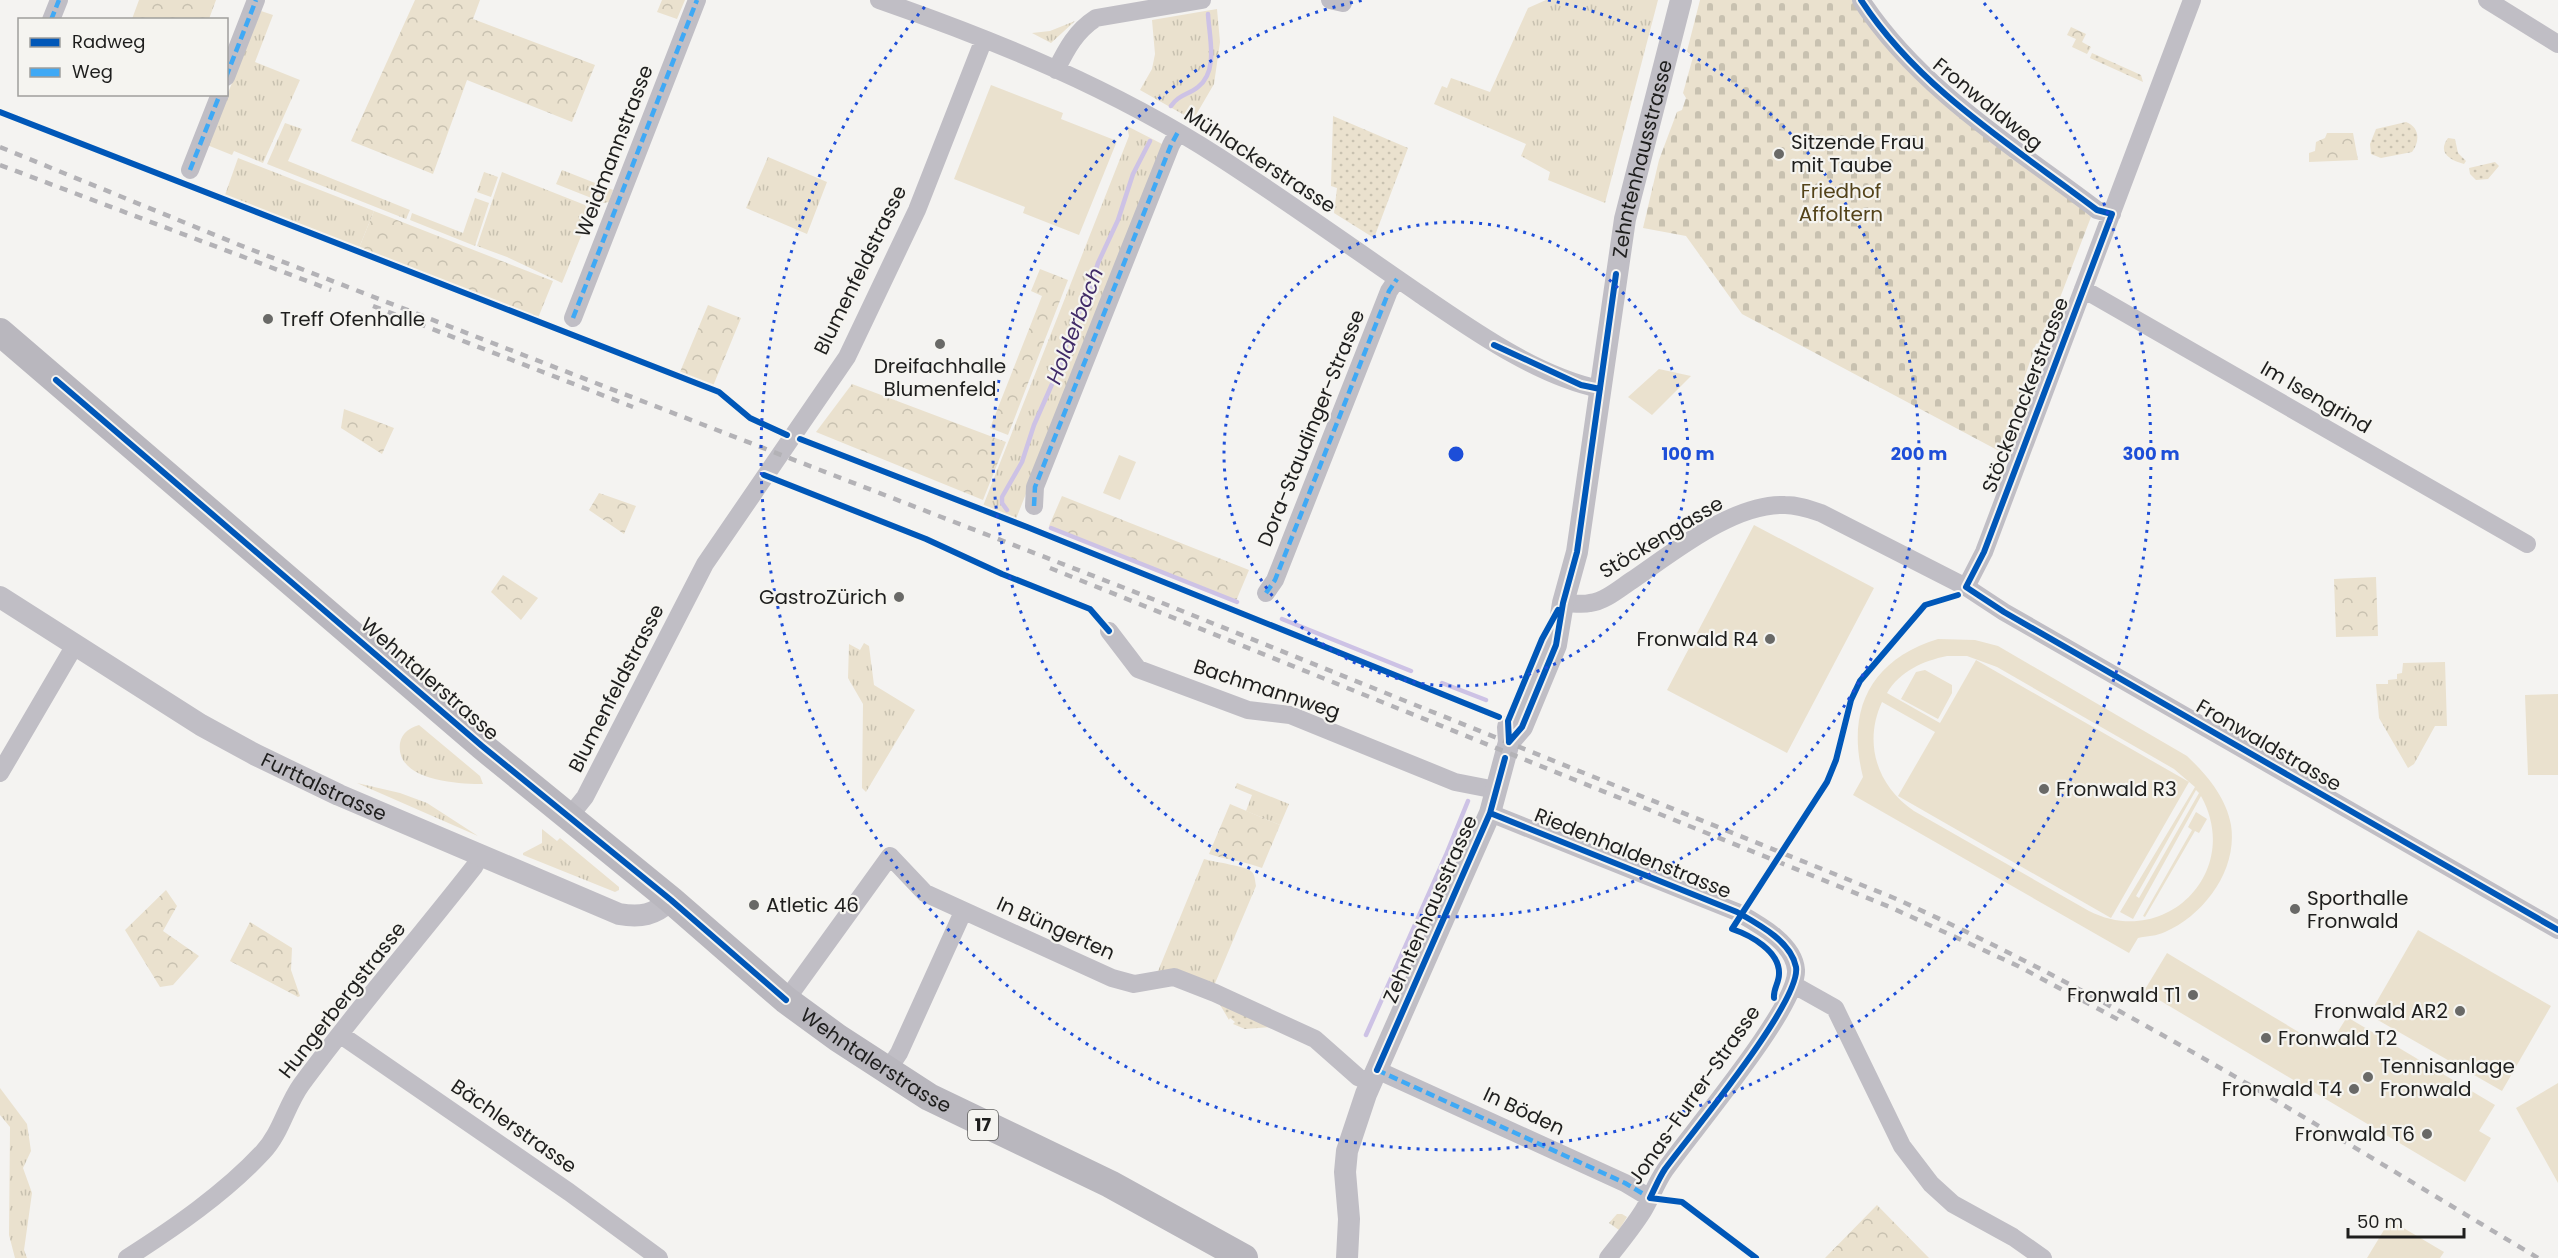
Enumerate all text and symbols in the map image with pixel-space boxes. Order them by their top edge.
legend [18,18,228,96]
text: Radweg [72,29,145,54]
street label: Fronwaldweg [1927,51,2049,157]
street label: Zehntenhausstrasse [1606,57,1679,260]
text: Weg [72,59,113,84]
street label: Weidmannstrasse [568,61,660,241]
street label: Mühlackerstrasse [1179,100,1341,220]
place label: Sitzende Frau mit Taube [1791,128,1924,179]
marker: Sitzende Frau mit Taube [1772,147,1786,161]
park label: Friedhof Affoltern [1799,177,1883,228]
street label: Blumenfeldstrasse [807,181,913,359]
water label: Holderbach [1039,263,1110,388]
street label: Stöckenackerstrasse [1975,293,2075,497]
place label: Treff Ofenhalle [280,305,425,333]
street label: Dora-Staudinger-Strasse [1251,305,1371,551]
marker: Treff Ofenhalle [261,312,275,326]
marker: Dreifachhalle Blumenfeld [933,337,947,351]
place label: Dreifachhalle Blumenfeld [874,352,1006,403]
street label: Im Isengrind [2255,354,2377,440]
text: 100 m [1661,441,1715,466]
text: 200 m [1891,441,1947,466]
text: 300 m [2122,441,2180,466]
centre of rings [1446,444,1466,464]
street label: Stöckengasse [1594,489,1728,585]
place label: GastroZürich [759,583,887,611]
marker: GastroZürich [892,590,906,604]
street label: Blumenfeldstrasse [561,599,671,777]
street label: Wehntalerstrasse [355,611,505,747]
place label: Fronwald R4 [1636,625,1758,653]
marker: Fronwald R4 [1763,632,1777,646]
street label: Bachmannweg [1190,652,1344,726]
street label: Fronwaldstrasse [2191,692,2347,798]
street label: Furttalstrasse [257,746,391,828]
place label: Fronwald R3 [2056,775,2177,803]
marker: Fronwald R3 [2037,782,2051,796]
street label: Riedenhaldenstrasse [1530,801,1736,905]
street label: Zehntenhausstrasse [1376,811,1484,1007]
place label: Sporthalle Fronwald [2307,884,2408,935]
street label: In Büngerten [992,889,1120,967]
place label: Atletic 46 [766,891,859,919]
marker: Atletic 46 [747,898,761,912]
marker: Sporthalle Fronwald [2288,902,2302,916]
street label: Hungerbergstrasse [272,916,412,1084]
place label: Fronwald T1 [2067,981,2181,1009]
marker: Fronwald T1 [2186,988,2200,1002]
place label: Fronwald AR2 [2314,997,2448,1025]
street label: Jonas-Furrer-Strasse [1621,1000,1767,1190]
street label: Wehntalerstrasse [795,1001,956,1120]
marker: Fronwald AR2 [2453,1004,2467,1018]
place label: Fronwald T2 [2278,1024,2397,1052]
marker: Fronwald T2 [2259,1031,2273,1045]
place label: Tennisanlage Fronwald [2380,1052,2515,1103]
marker: Tennisanlage Fronwald [2361,1070,2375,1084]
street label: Bächlerstrasse [446,1072,582,1180]
place label: Fronwald T4 [2222,1075,2342,1103]
street label: In Böden [1479,1080,1569,1142]
marker: Fronwald T4 [2347,1082,2361,1096]
road number: 17 [968,1110,998,1140]
place label: Fronwald T6 [2295,1120,2415,1148]
marker: Fronwald T6 [2420,1127,2434,1141]
scale bar [2348,1201,2464,1239]
text: 50 m [2357,1209,2403,1234]

